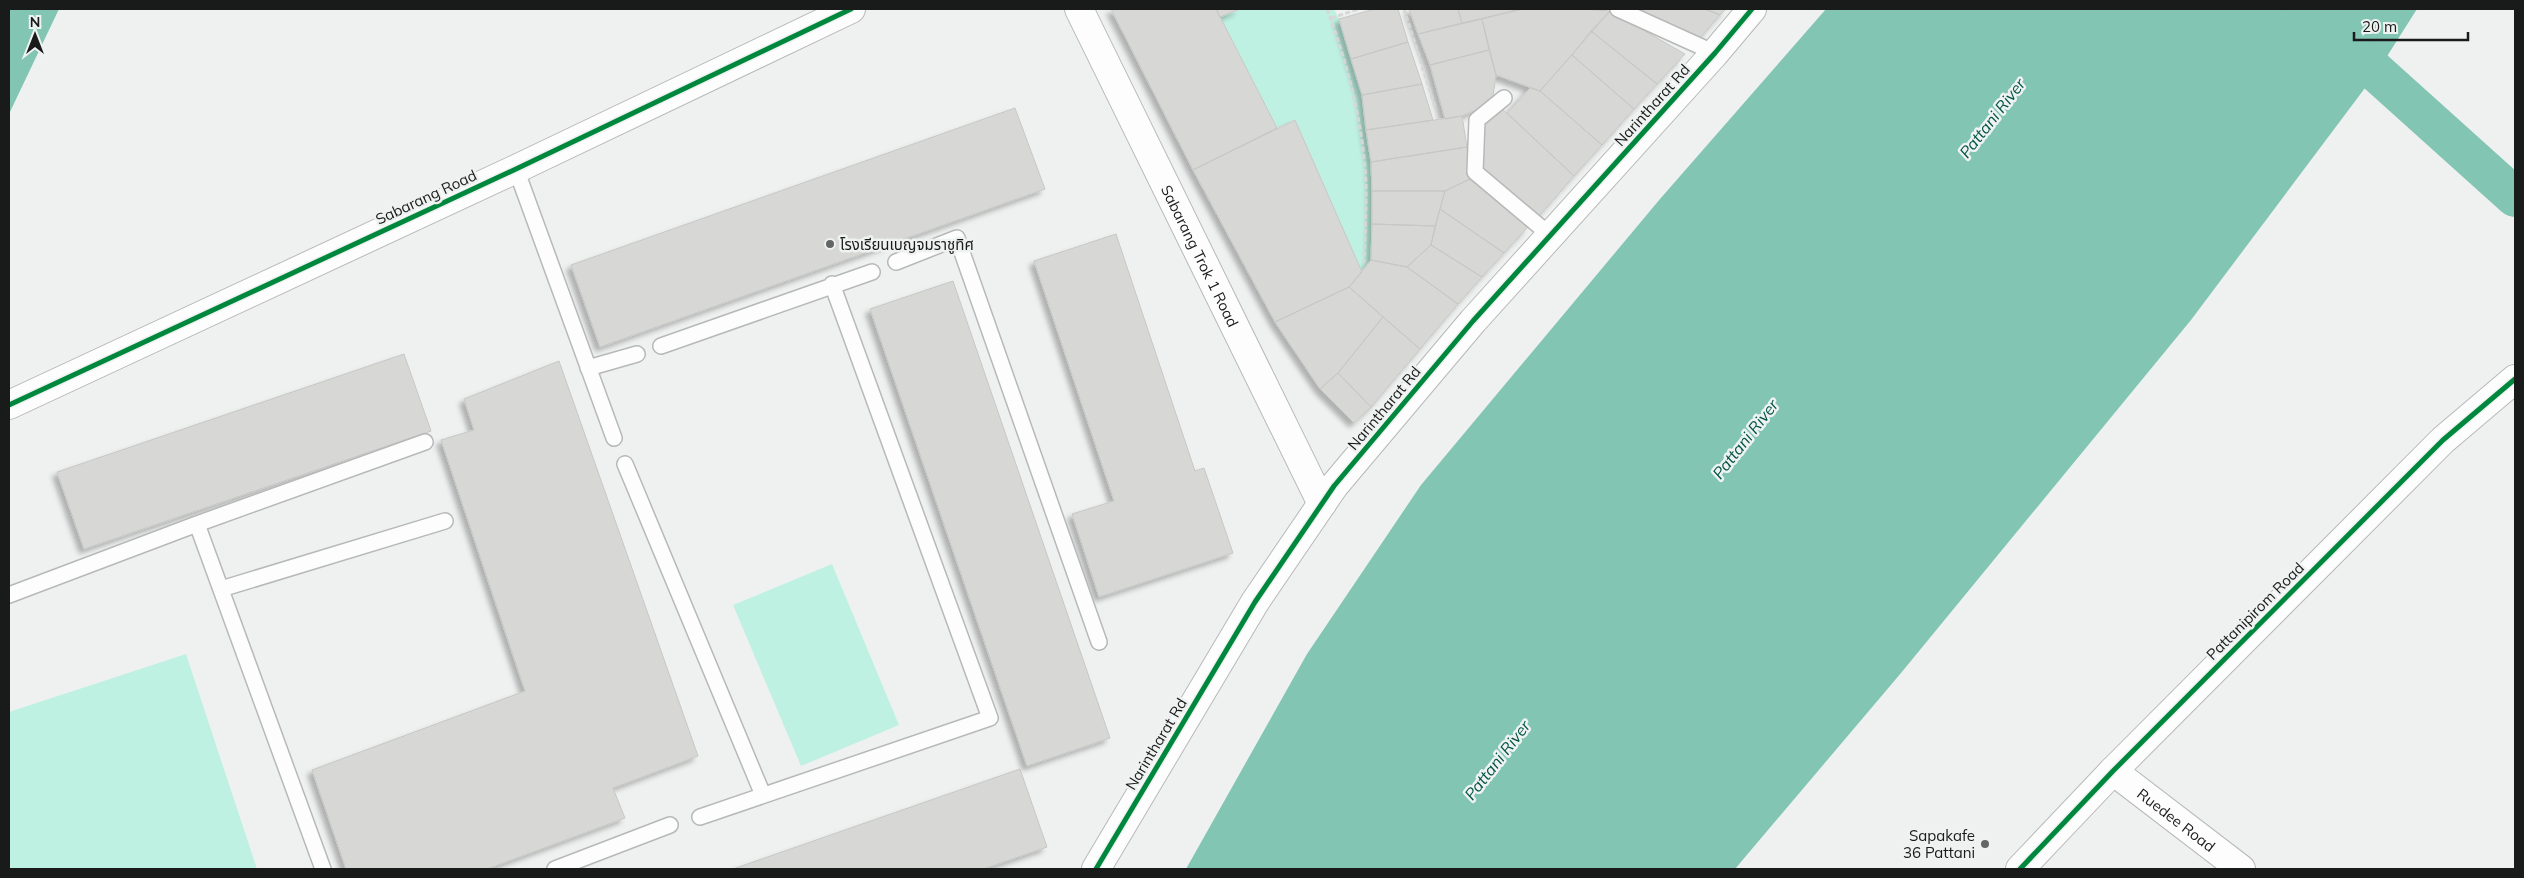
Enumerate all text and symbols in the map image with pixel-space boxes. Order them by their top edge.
north arrow [10,10,60,60]
scale bar [2354,10,2468,42]
text: N [30,13,40,31]
text: 20 m [2362,17,2397,36]
street label: Narintharat Rd [1610,60,1694,150]
water label: Pattani River [1955,73,2030,162]
street label: Sabarang Road [372,165,480,229]
street label: Sabarang Trok 1 Road [1157,182,1243,330]
place label: โรงเรียนเบญจมราชูทิศ [840,235,974,254]
marker: โรงเรียนเบญจมราชูทิศ [824,238,836,250]
street label: Narintharat Rd [1343,362,1425,454]
water label: Pattani River [1708,394,1783,483]
street label: Pattanipirom Road [2202,558,2308,664]
street label: Narintharat Rd [1121,695,1191,793]
water label: Pattani River [1460,715,1535,804]
street label: Ruedee Road [2134,784,2219,856]
place label: Sapakafe 36 Pattani [1903,826,1975,862]
marker: Sapakafe 36 Pattani [1979,838,1991,850]

